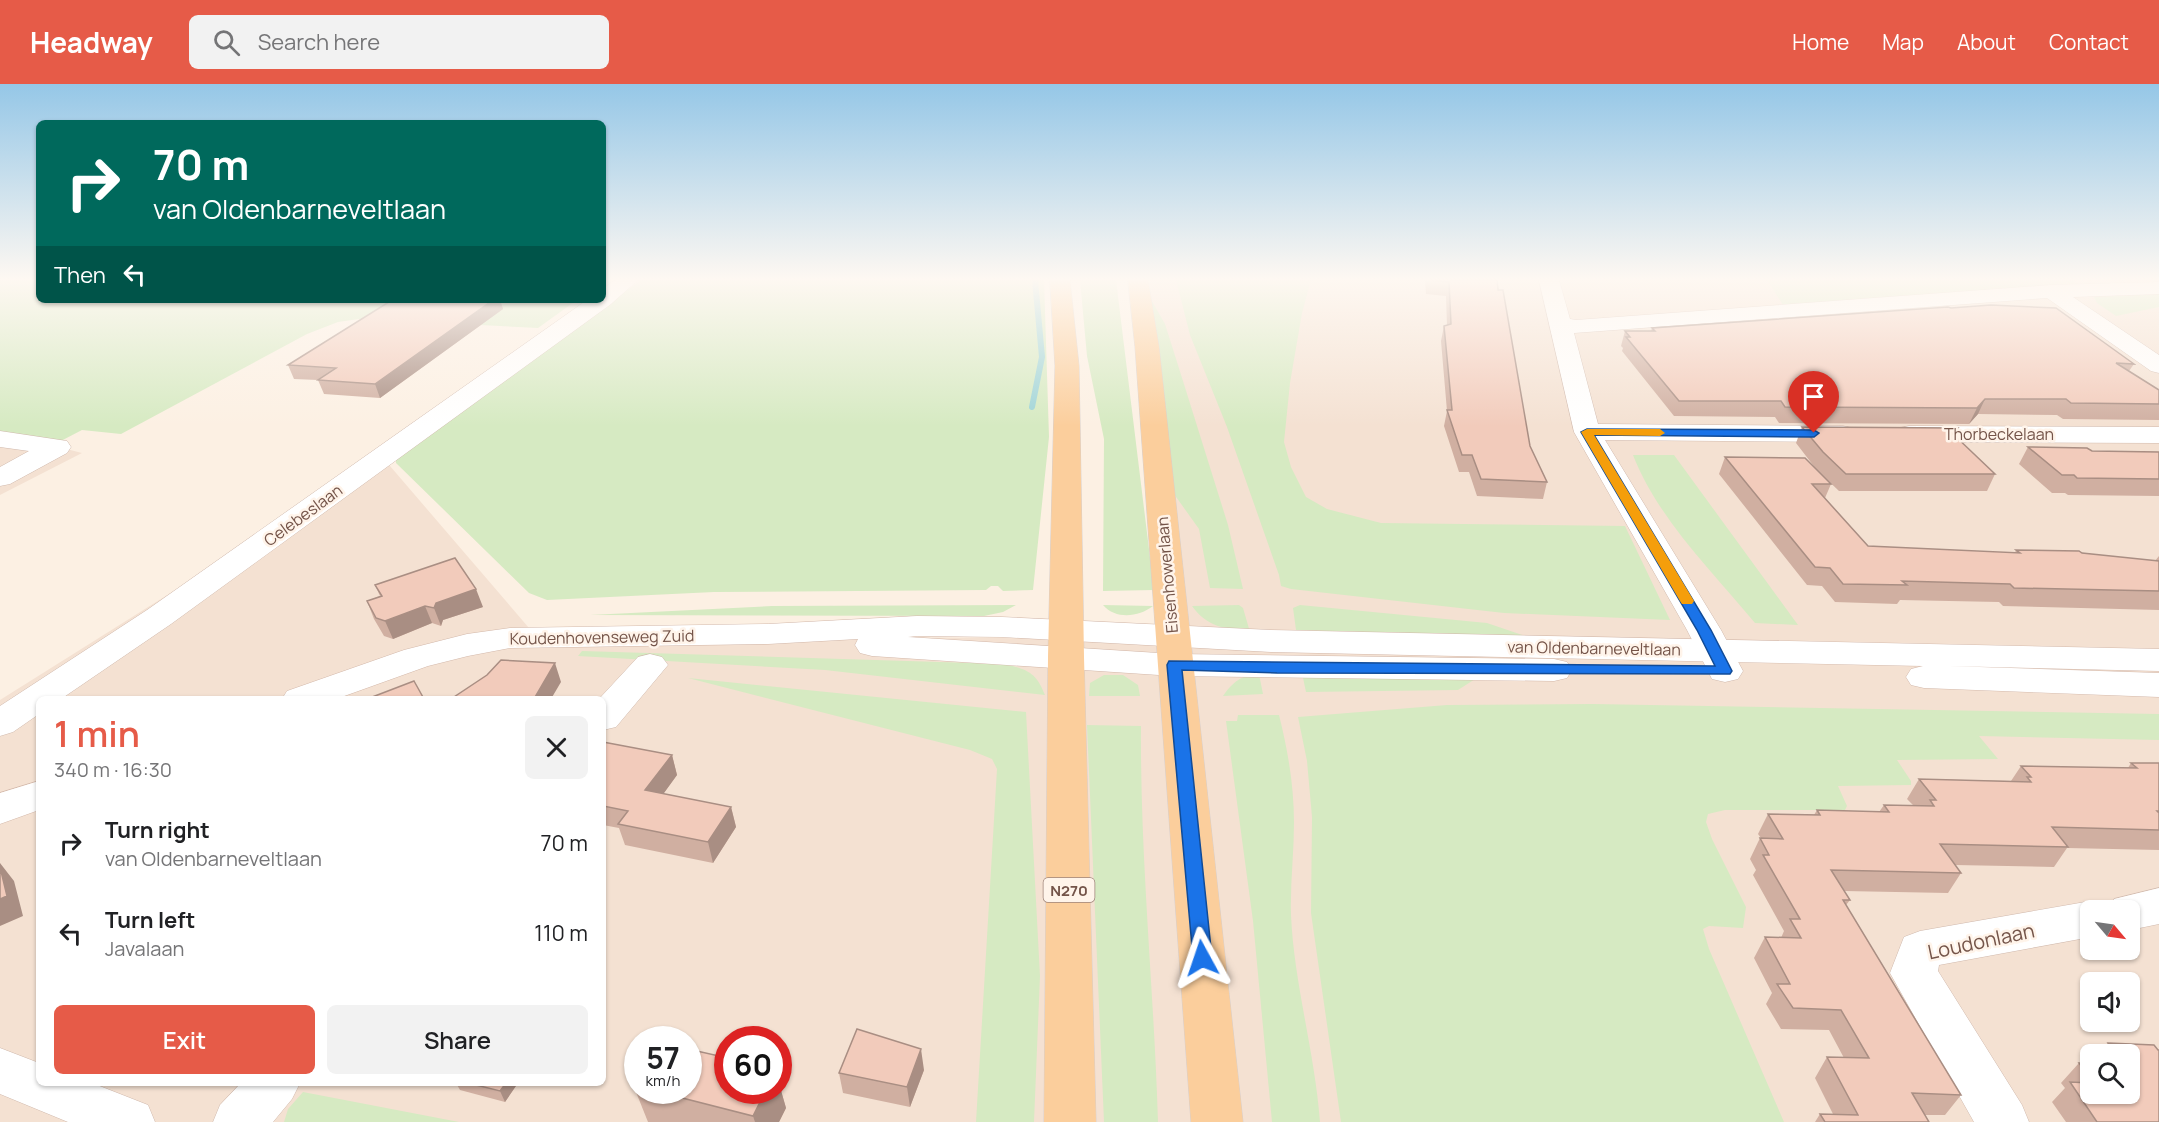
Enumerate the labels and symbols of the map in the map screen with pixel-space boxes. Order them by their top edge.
pin [1788,371,1839,433]
street label: Thorbeckelaan [1944,423,2054,445]
street label: Celebeslaan [259,479,347,551]
street label: Eisenhowerlaan [1151,516,1183,634]
street label: Koudenhovenseweg Zuid [509,624,695,650]
street label: van Oldenbarneveltlaan [1507,635,1681,661]
road number: N270 [1044,878,1094,902]
north arrow [2080,900,2140,960]
street label: Loudonlaan [1925,917,2037,965]
position arrow [1170,926,1234,990]
speed limit sign: 60 [714,1026,792,1104]

